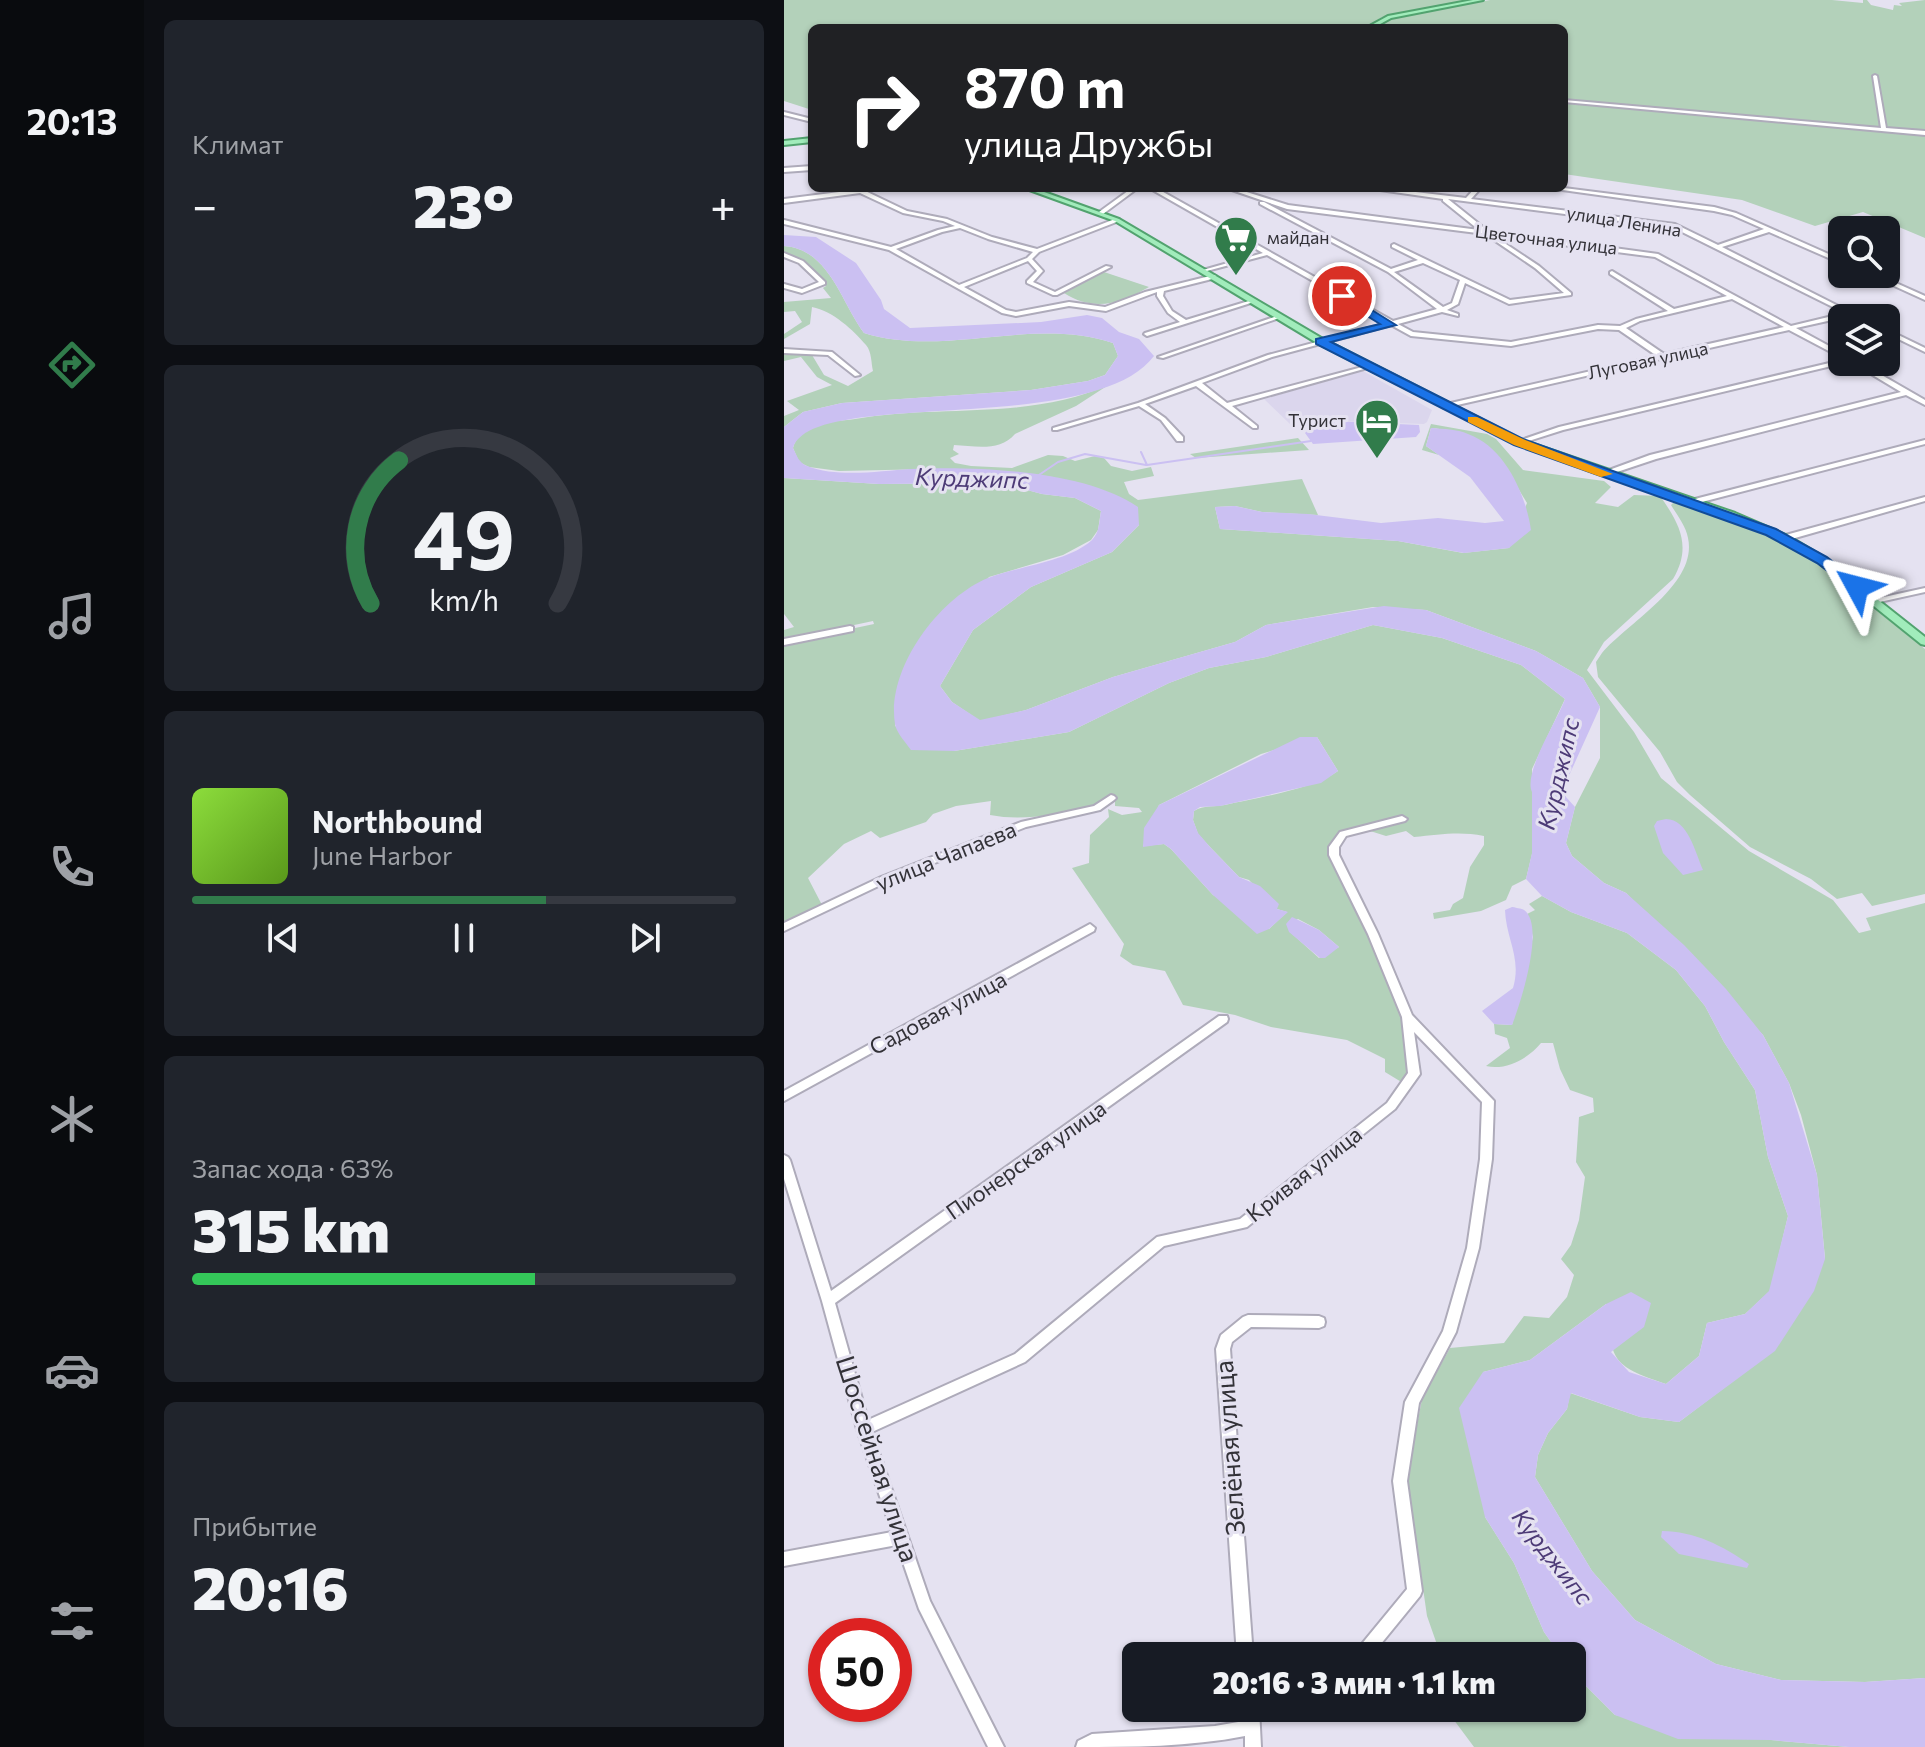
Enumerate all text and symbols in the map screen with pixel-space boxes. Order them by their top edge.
text: 870 m [964,51,1125,120]
icon: right [832,56,936,160]
text: 20:13 [27,98,117,142]
text: улица Дружбы [964,120,1213,164]
text: Климат [192,128,284,159]
text: 23° [413,167,514,240]
text: − [192,177,217,231]
text: + [710,177,736,231]
street label: улица Ленина [1565,201,1683,241]
supermarket icon: майдан [1212,214,1260,277]
map controls [1828,216,1900,376]
button: search [1828,216,1900,288]
street label: Цветочная улица [1474,219,1619,259]
place label: майдан [1267,226,1330,248]
pin [1308,262,1376,330]
icon: arrive [1320,274,1364,318]
button: layers [1828,304,1900,376]
icon: directions [44,337,100,393]
street label: Луговая улица [1586,337,1710,384]
hotel icon: Турист [1353,397,1401,460]
place label: Турист [1288,409,1347,431]
water label: Курджипс [915,461,1030,494]
text: 49 [413,485,515,587]
position arrow [1815,545,1899,629]
text: km/h [429,582,499,617]
icon: music [44,588,100,644]
water label: Курджипс [1531,715,1585,832]
text: Northbound [312,802,483,839]
street label: улица Чапаева [872,815,1020,896]
icon: phone [44,839,100,895]
text: June Harbor [312,839,452,870]
icon: previous [261,916,305,960]
icon: pause [442,916,486,960]
icon: next [623,916,667,960]
street label: Садовая улица [865,965,1011,1060]
icon: climate [44,1091,100,1147]
street label: Пионерская улица [940,1094,1111,1225]
street label: Кривая улица [1241,1120,1367,1227]
text: Запас хода · 63% [192,1152,393,1183]
text: 315 km [192,1191,390,1264]
icon: car [44,1342,100,1398]
street label: Шоссейная улица [830,1351,926,1566]
street label: Зелёная улица [1207,1360,1250,1537]
water label: Курджипс [1507,1502,1600,1610]
text: Прибытие [192,1510,317,1541]
text: 20:16 [192,1549,349,1622]
icon: filters [44,1593,100,1649]
speed limit sign: 50 [808,1618,912,1722]
text: 20:16 · 3 мин · 1.1 km [1212,1663,1496,1700]

